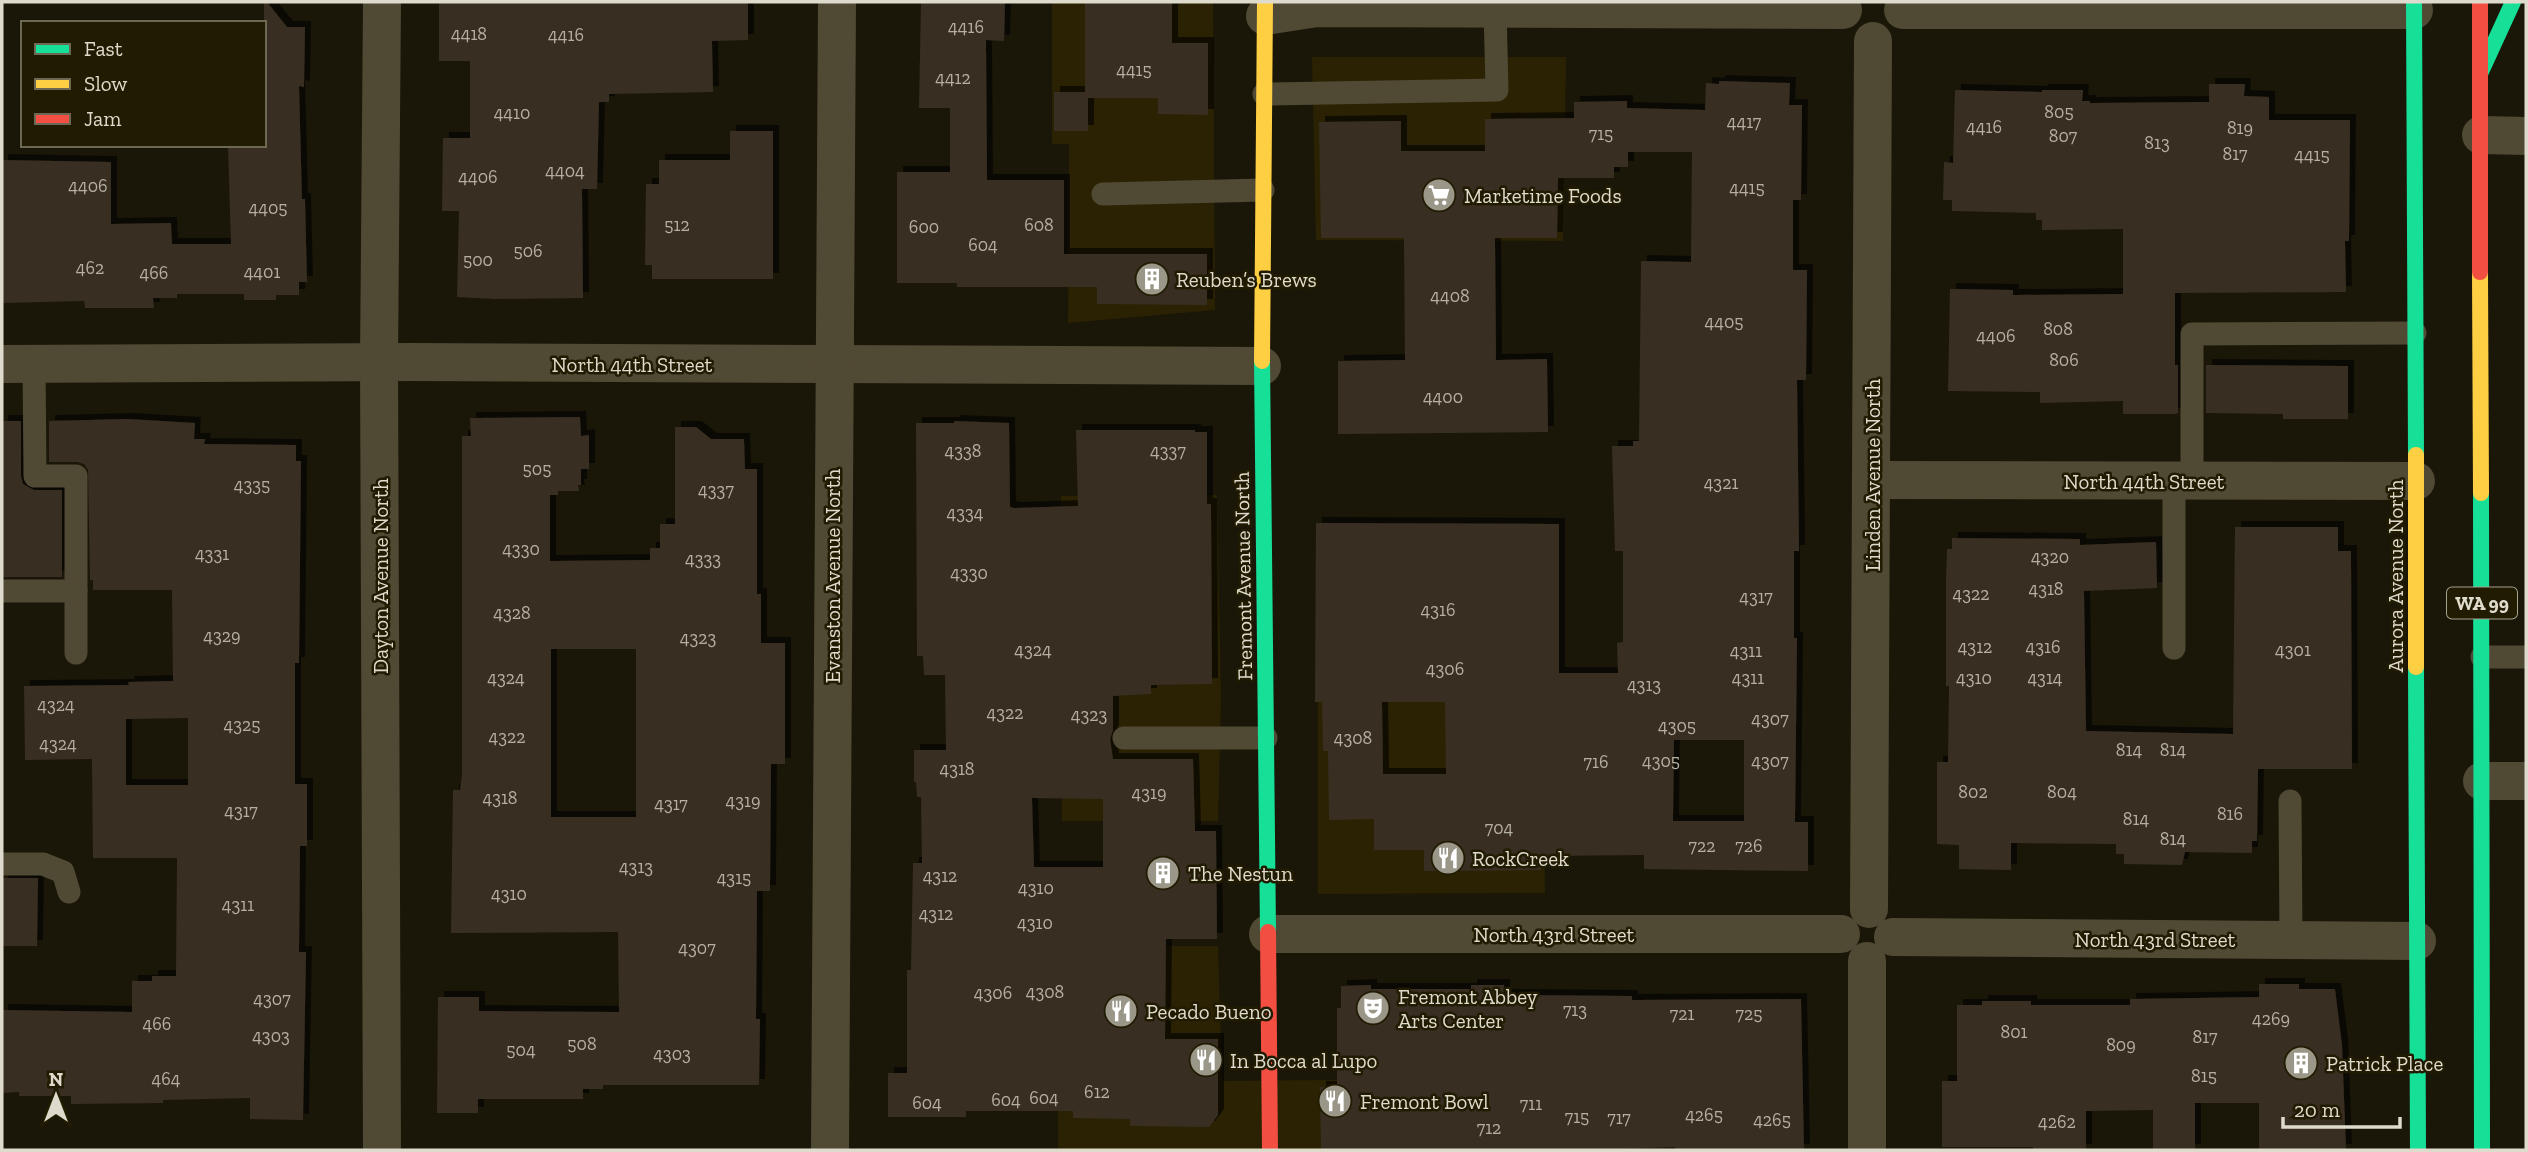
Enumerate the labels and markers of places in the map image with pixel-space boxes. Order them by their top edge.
supermarket icon: Marketime Foods [1420,176,1458,214]
place label: Marketime Foods [1464,183,1622,208]
building icon: Reuben’s Brews [1133,260,1171,298]
place label: Reuben’s Brews [1176,267,1317,292]
restaurant icon: RockCreek [1429,839,1467,877]
place label: RockCreek [1472,846,1569,871]
building icon: The Nestun [1144,854,1182,892]
place label: The Nestun [1188,861,1293,886]
place label: Fremont Abbey Arts Center [1398,984,1538,1033]
theatre icon: Fremont Abbey Arts Center [1354,989,1392,1027]
restaurant icon: Pecado Bueno [1102,992,1140,1030]
place label: Pecado Bueno [1146,999,1272,1024]
restaurant icon: In Bocca al Lupo [1187,1041,1225,1079]
building icon: Patrick Place [2282,1044,2320,1082]
place label: In Bocca al Lupo [1230,1048,1377,1073]
place label: Patrick Place [2326,1051,2443,1076]
restaurant icon: Fremont Bowl [1316,1082,1354,1120]
place label: Fremont Bowl [1360,1089,1489,1114]

